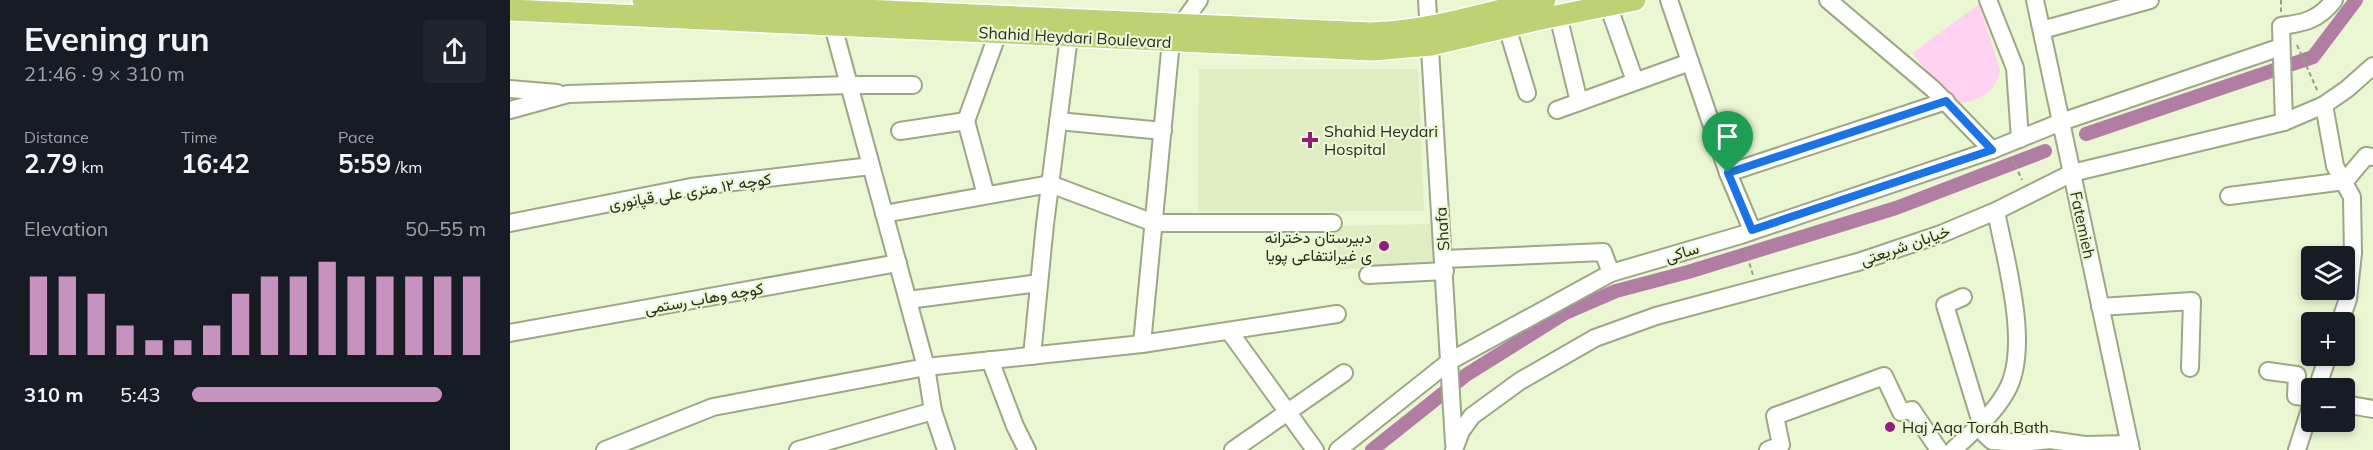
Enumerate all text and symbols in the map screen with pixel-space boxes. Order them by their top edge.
text: Evening run [24,18,210,59]
button: share [423,20,486,83]
street label: Shahid Heydari Boulevard [978,22,1172,52]
text: 21:46 · 9 × 310 m [24,61,185,86]
pin [1702,111,1753,173]
icon: arrive [1711,120,1744,153]
place label: Shahid Heydari Hospital [1324,121,1438,159]
text: Distance [24,127,89,147]
text: Time [181,127,217,147]
text: Pace [338,127,374,147]
marker: Shahid Heydari Hospital [1301,131,1319,149]
text: 2.79 [24,147,77,180]
text: 16:42 [181,147,250,180]
text: 5:59 [338,147,391,180]
text: km [77,157,104,177]
text: /km [391,157,422,177]
street label: کوچه ۱۲ متری علی قپانوری [607,168,773,216]
street label: Fatemieh [2066,189,2100,261]
street label: Shafa [1430,206,1454,252]
text: Elevation [24,216,109,241]
text: 50–55 m [405,216,486,241]
street label: خیابان شریعتی [1857,220,1953,271]
place label: دبیرستان دخترانه ی غیرانتفاعی پویا [1265,227,1372,267]
street label: ساکی [1663,237,1702,268]
marker: دبیرستان دخترانه ی غیرانتفاعی پویا [1377,239,1391,253]
map controls [2301,246,2355,432]
button: layers [2301,246,2355,300]
street label: کوچه وهاب رستمی [643,278,765,320]
button: + [2301,312,2355,366]
button: − [2301,378,2355,432]
text: 310 m [24,382,83,407]
text: 5:43 [120,382,161,407]
place label: Haj Aqa Torah Bath [1902,417,2049,437]
marker: Haj Aqa Torah Bath [1883,420,1897,434]

